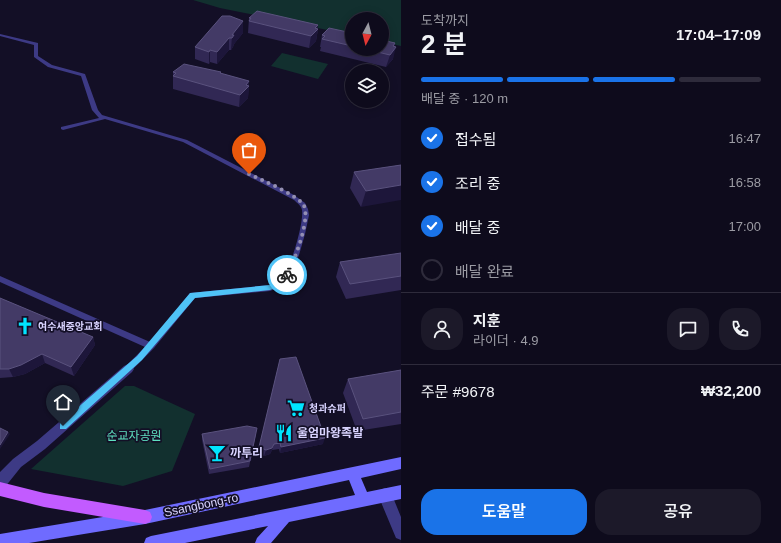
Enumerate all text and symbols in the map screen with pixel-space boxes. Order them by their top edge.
north arrow [345,12,389,56]
map controls [345,12,389,108]
text: 도착까지 [421,13,469,28]
text: 17:04–17:09 [676,26,761,43]
text: 2 분 [421,29,467,59]
button: layers [345,64,389,108]
text: 배달 중 · 120 m [421,91,508,106]
icon: check [421,127,443,149]
text: 접수됨 [455,131,496,148]
text: 16:47 [728,131,761,146]
pin [232,133,266,174]
icon: bag [238,139,260,161]
icon: check [421,171,443,193]
text: 조리 중 [455,175,501,192]
text: 16:58 [728,175,761,190]
icon: check [421,215,443,237]
text: 배달 중 [455,219,501,236]
text: 17:00 [728,219,761,234]
courier [267,255,307,295]
text: 배달 완료 [455,263,514,280]
icon: bike [276,264,298,286]
button: person [421,308,463,350]
button: chat [667,308,709,350]
button: phone [719,308,761,350]
text: 지훈 [473,312,501,329]
church icon: 여수새중앙교회 [15,316,35,336]
place label: 여수새중앙교회 [38,321,102,332]
text: 라이더 · 4.9 [473,333,539,348]
text: ₩32,200 [701,382,761,399]
text: 주문 #9678 [421,383,494,400]
pin [46,385,80,426]
icon: home [52,391,74,413]
supermarket icon: 청과슈퍼 [286,398,306,418]
place label: 청과슈퍼 [309,403,346,414]
restaurant icon: 울엄마왕족발 [274,423,294,443]
place label: 울엄마왕족발 [297,426,363,440]
park label: 순교자공원 [106,429,162,443]
bar icon: 까투리 [207,443,227,463]
place label: 까투리 [230,446,263,460]
button: 도움말 [421,489,587,535]
button: 공유 [595,489,761,535]
street label: Ssangbong-ro [163,490,240,520]

